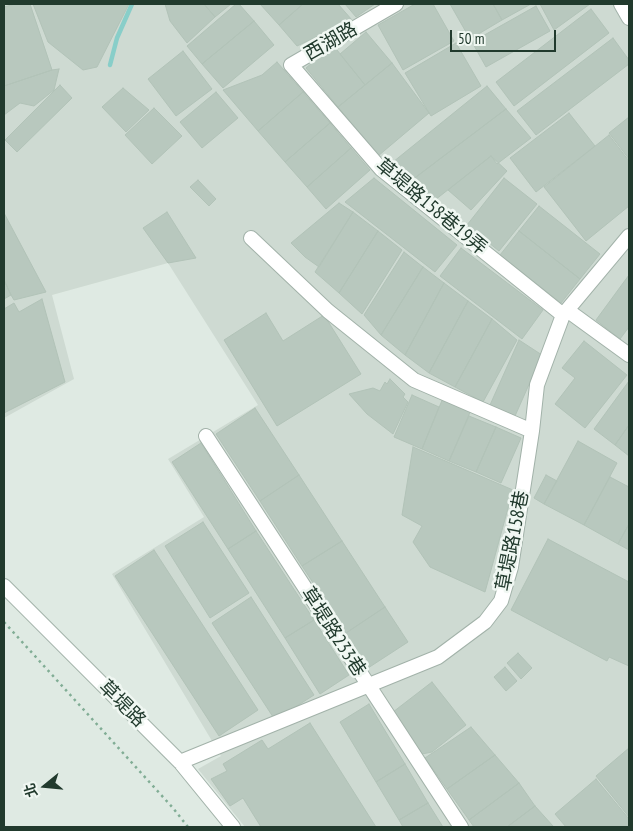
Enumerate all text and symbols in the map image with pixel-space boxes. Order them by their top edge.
street label: 西湖路 [301,18,361,66]
scale bar [453,20,559,52]
text: 50 m [458,29,484,48]
street label: 草堤路158巷19弄 [371,154,491,260]
street label: 草堤路158巷 [492,489,534,593]
street label: 草堤路233巷 [296,583,370,681]
street label: 草堤路 [94,676,150,732]
north arrow [20,761,70,811]
text: 北 [20,781,41,800]

